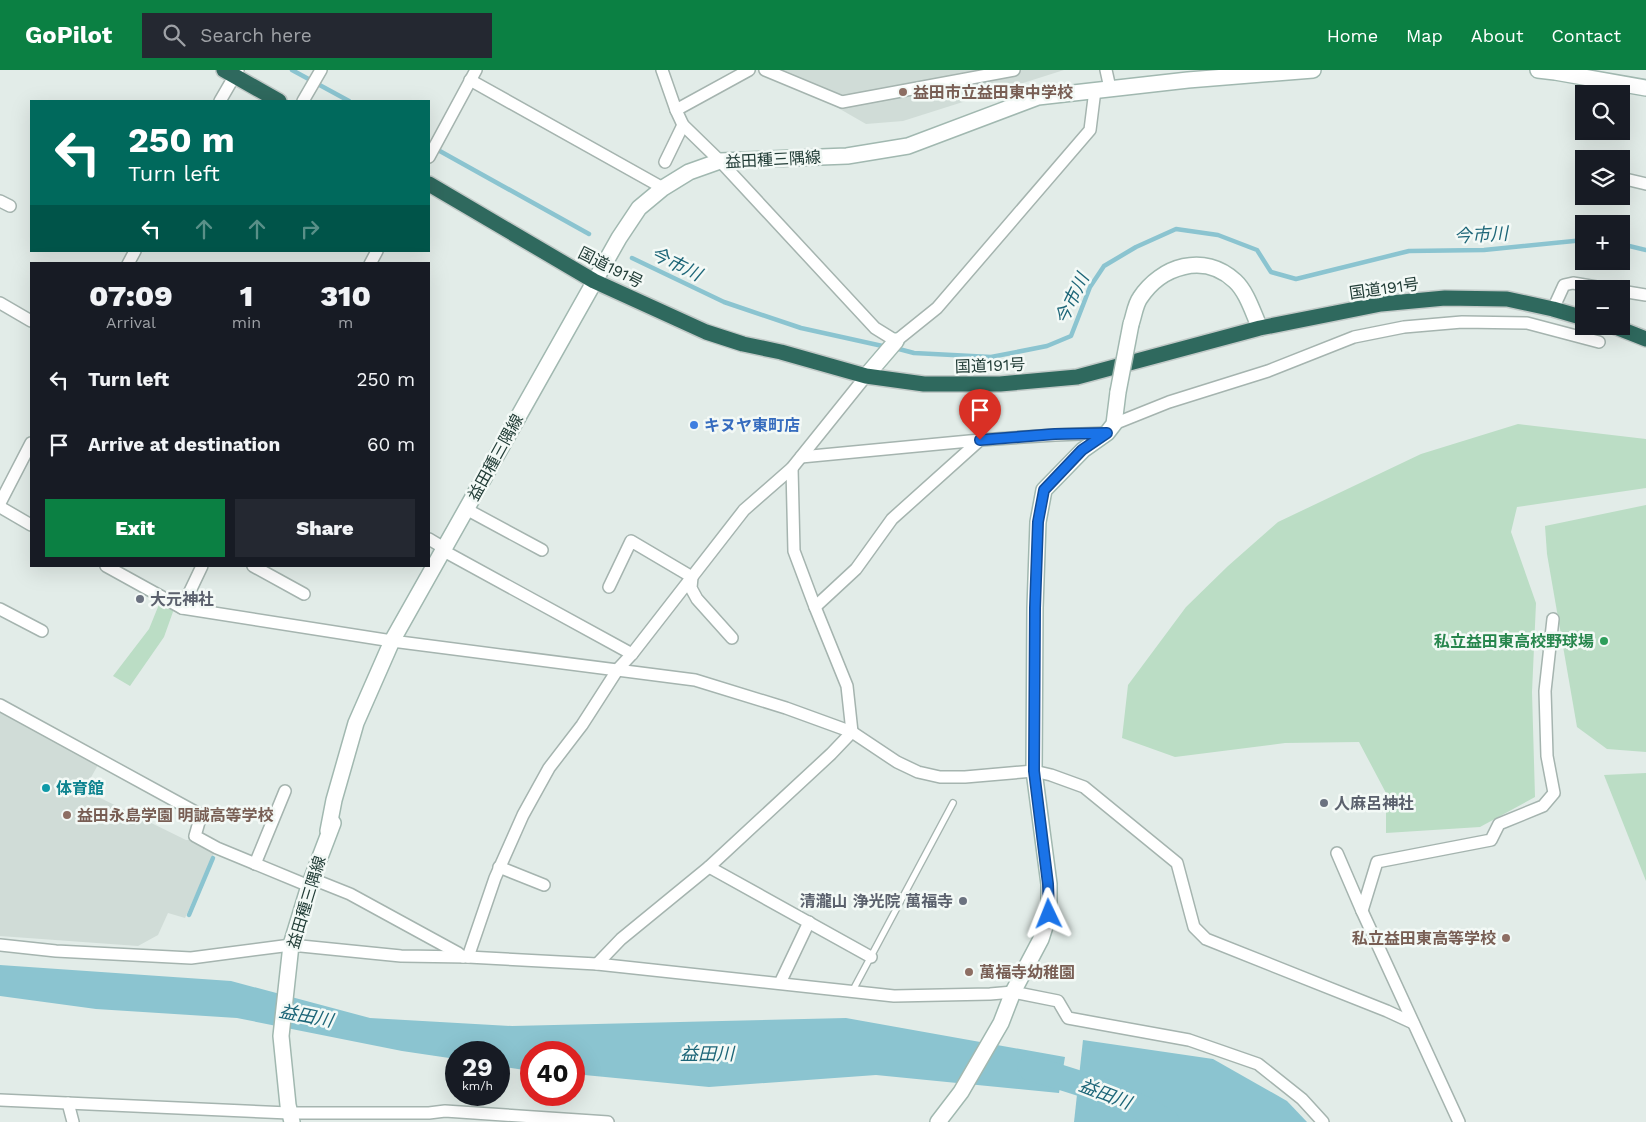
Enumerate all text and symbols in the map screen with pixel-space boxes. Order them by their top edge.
search box [142,13,492,58]
text: GoPilot [25,21,112,49]
icon: search [160,21,188,49]
text: Search here [200,24,312,47]
text: Home [1327,25,1378,46]
text: Map [1406,25,1443,46]
text: About [1471,25,1523,46]
text: Contact [1551,25,1621,46]
place label: 益田市立益田東中学校 [913,83,1073,102]
map controls [1575,85,1630,335]
button: search [1575,85,1630,140]
marker: 益田市立益田東中学校 [897,86,909,98]
text: 250 m [128,119,235,161]
icon: left [45,120,110,185]
street label: 益田種三隅線 [725,147,821,171]
button: layers [1575,150,1630,205]
text: Turn left [128,161,220,186]
icon: left [137,215,165,243]
icon: ahead [190,215,218,243]
icon: ahead [243,215,271,243]
icon: right [296,215,324,243]
button: + [1575,215,1630,270]
water label: 今市川 [1453,222,1510,246]
water label: 今市川 [647,242,707,286]
street label: 国道191号 [575,243,646,292]
water label: 今市川 [1050,268,1094,328]
street label: 国道191号 [1348,274,1420,303]
text: 07:09 [89,278,173,313]
text: 1 [240,278,253,313]
text: 310 [320,278,371,313]
button: − [1575,280,1630,335]
text: Arrival [106,313,156,332]
text: min [232,313,261,332]
text: m [338,313,353,332]
street label: 国道191号 [955,355,1026,376]
icon: left [45,366,73,394]
text: Turn left [88,368,169,391]
text: 250 m [356,368,415,391]
pin [959,389,1001,440]
icon: arrive [966,396,994,424]
street label: 益田種三隅線 [464,411,527,504]
place label: キヌヤ東町店 [704,416,800,435]
marker: キヌヤ東町店 [688,419,700,431]
icon: arrive [45,431,73,459]
text: Arrive at destination [88,433,280,456]
text: 60 m [367,433,415,456]
button: Exit [45,499,225,557]
button: Share [235,499,415,557]
place label: 大元神社 [150,590,214,609]
marker: 大元神社 [134,593,146,605]
place label: 私立益田東高校野球場 [1434,632,1594,651]
marker: 私立益田東高校野球場 [1598,635,1610,647]
place label: 体育館 [56,779,104,798]
marker: 体育館 [40,782,52,794]
place label: 人麻呂神社 [1334,794,1414,813]
marker: 人麻呂神社 [1318,797,1330,809]
place label: 益田永島学園 明誠高等学校 [77,806,274,825]
marker: 益田永島学園 明誠高等学校 [61,809,73,821]
street label: 益田種三隅線 [283,853,330,951]
position arrow [1022,887,1074,939]
place label: 清瀧山 浄光院 萬福寺 [800,892,953,911]
marker: 清瀧山 浄光院 萬福寺 [957,895,969,907]
place label: 私立益田東高等学校 [1352,929,1496,948]
marker: 私立益田東高等学校 [1500,932,1512,944]
place label: 萬福寺幼稚園 [979,963,1075,982]
marker: 萬福寺幼稚園 [963,966,975,978]
water label: 益田川 [278,1000,337,1031]
speed limit sign: 40 [520,1041,585,1106]
water label: 益田川 [680,1043,736,1064]
text: 29 [462,1053,493,1082]
water label: 益田川 [1076,1074,1136,1114]
text: km/h [462,1079,493,1093]

